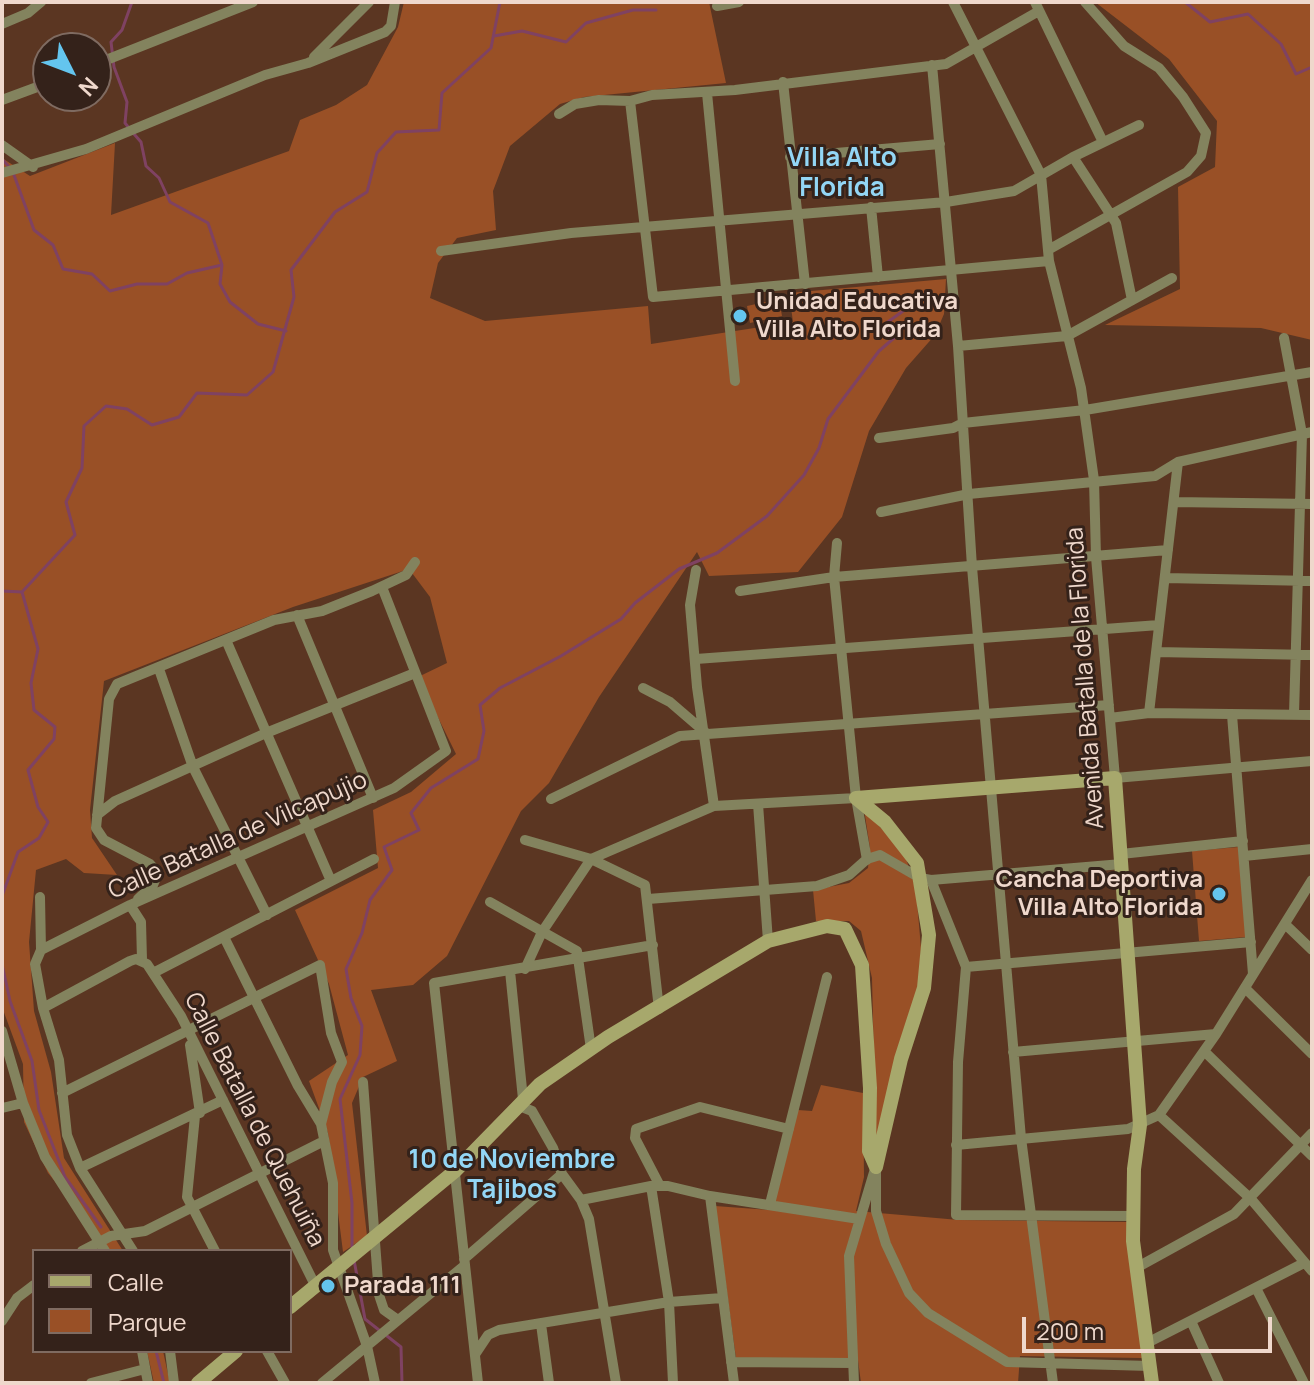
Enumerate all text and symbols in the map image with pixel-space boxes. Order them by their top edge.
north arrow [32,32,112,112]
text: N [72,71,105,103]
district label: Villa Alto Florida [787,143,897,204]
place label: Unidad Educativa Villa Alto Florida [756,288,958,344]
marker: Unidad Educativa Villa Alto Florida [731,307,749,325]
street label: Avenida Batalla de la Florida [1061,526,1111,830]
street label: Calle Batalla de Vilcapujio [104,766,372,906]
place label: Cancha Deportiva Villa Alto Florida [996,866,1203,922]
marker: Cancha Deportiva Villa Alto Florida [1210,885,1228,903]
street label: Calle Batalla de Quehuiña [177,988,331,1252]
district label: 10 de Noviembre Tajibos [409,1145,615,1206]
legend [32,1249,292,1353]
text: Calle [108,1265,164,1298]
place label: Parada 111 [344,1272,461,1300]
marker: Parada 111 [319,1277,337,1295]
scale bar [1026,1301,1276,1351]
text: Parque [108,1305,186,1338]
text: 200 m [1036,1314,1104,1347]

